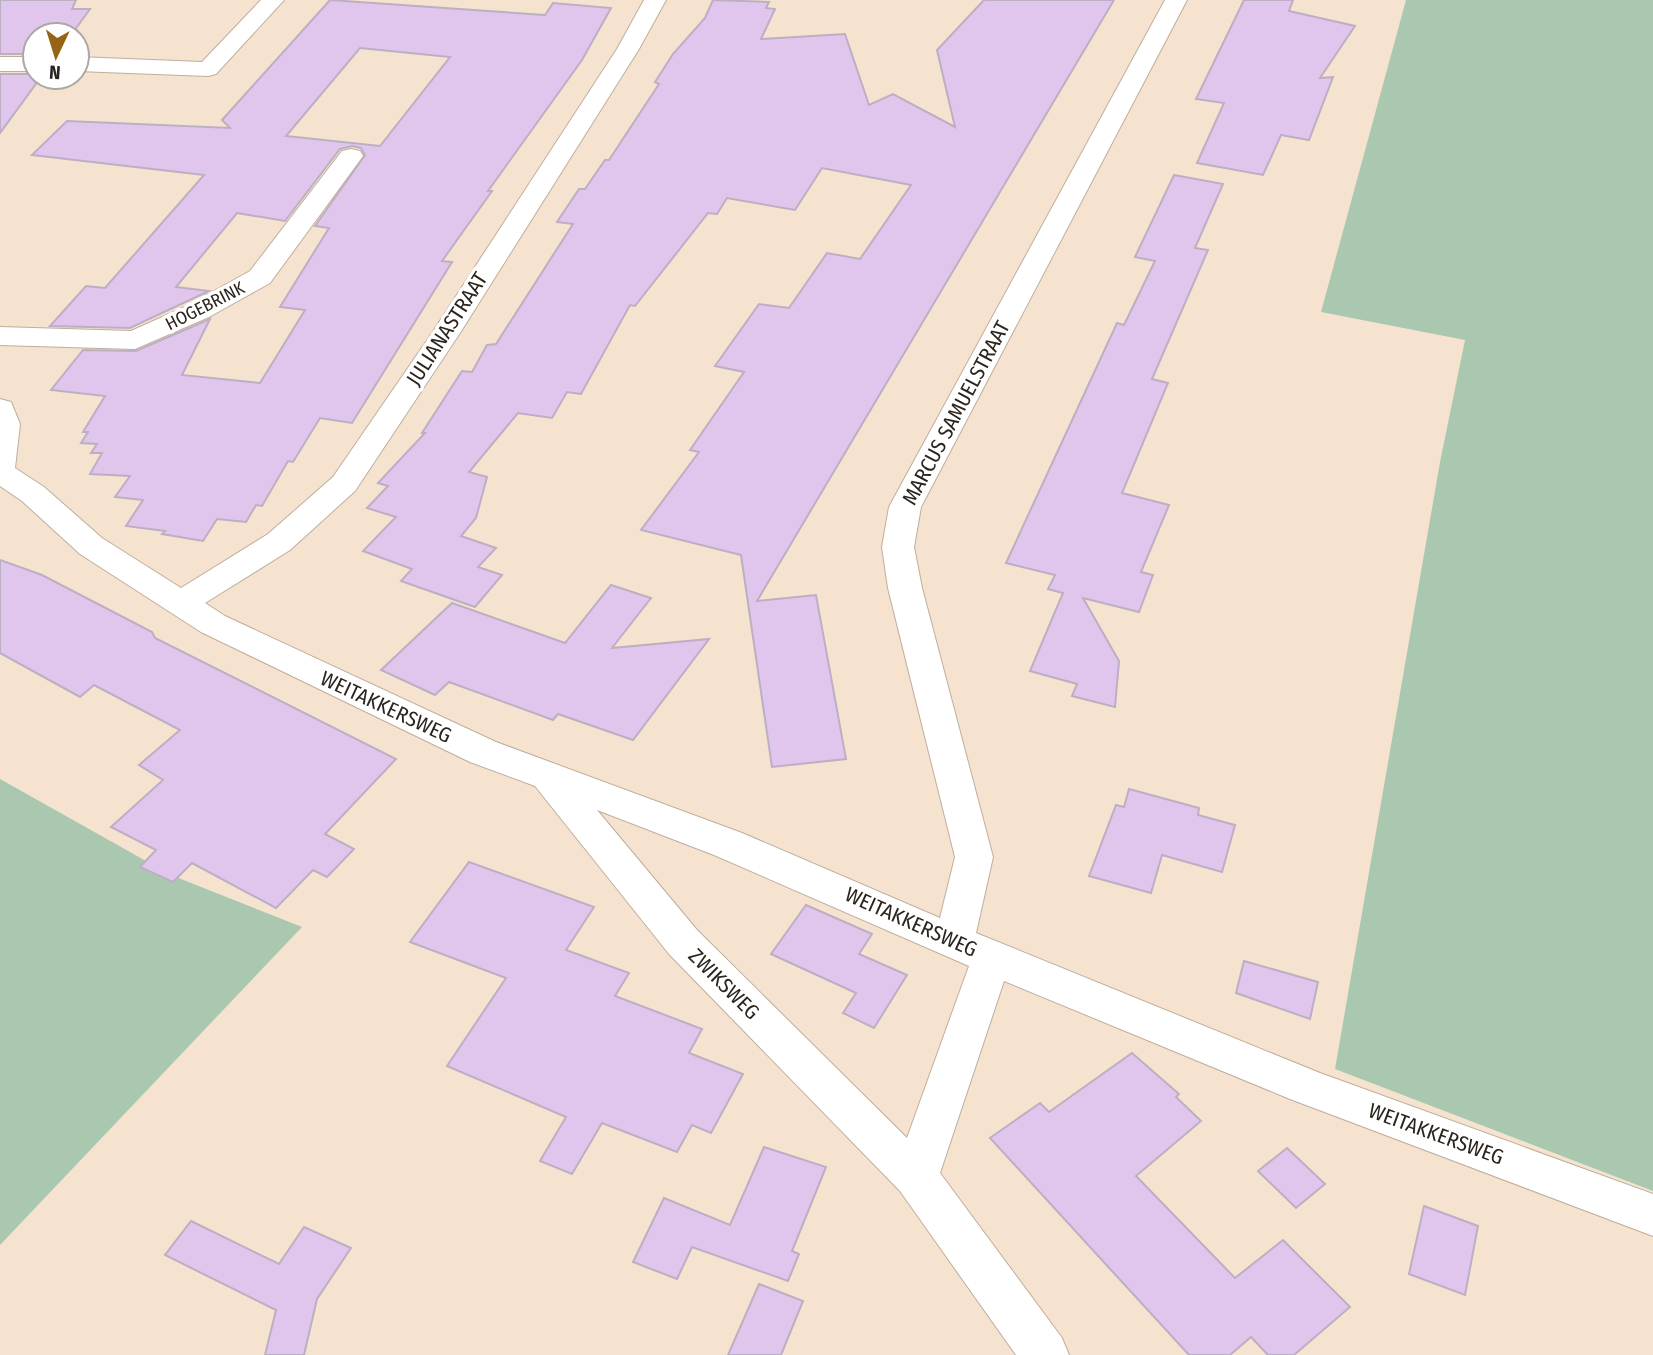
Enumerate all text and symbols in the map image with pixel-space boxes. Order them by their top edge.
north arrow [21,21,91,91]
text: N [48,61,61,84]
street label: JULIANASTRAAT [401,267,493,390]
street label: HOGEBRINK [162,277,249,335]
street label: MARCUS SAMUELSTRAAT [896,316,1016,509]
street label: WEITAKKERSWEG [316,665,456,749]
street label: WEITAKKERSWEG [841,881,981,963]
street label: ZWIKSWEG [683,943,765,1025]
street label: WEITAKKERSWEG [1365,1098,1507,1170]

